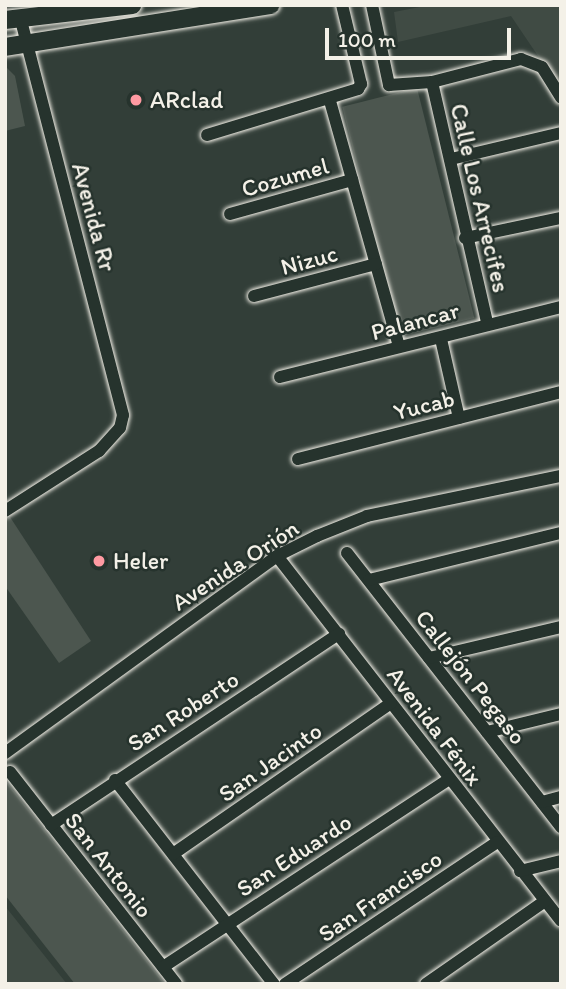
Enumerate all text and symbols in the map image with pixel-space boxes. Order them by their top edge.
scale bar [328,14,514,58]
text: 100 m [338,27,396,52]
place label: ARclad [150,86,223,114]
marker: ARclad [128,92,144,108]
street label: Calle Los Arrecifes [444,101,516,295]
street label: Cozumel [238,151,332,203]
street label: Avenida Rr [66,159,122,275]
street label: Nizuc [278,239,340,281]
street label: Palancar [368,295,462,347]
street label: Yucab [391,384,457,426]
street label: Avenida Orión [166,513,304,617]
place label: Heler [113,547,168,575]
marker: Heler [91,553,107,569]
street label: Callejón Pegaso [410,604,532,750]
street label: Avenida Fénix [381,661,489,791]
street label: San Roberto [122,665,244,757]
street label: San Jacinto [213,716,327,808]
street label: San Antonio [59,806,159,924]
street label: San Eduardo [231,807,357,903]
street label: San Francisco [313,844,447,948]

